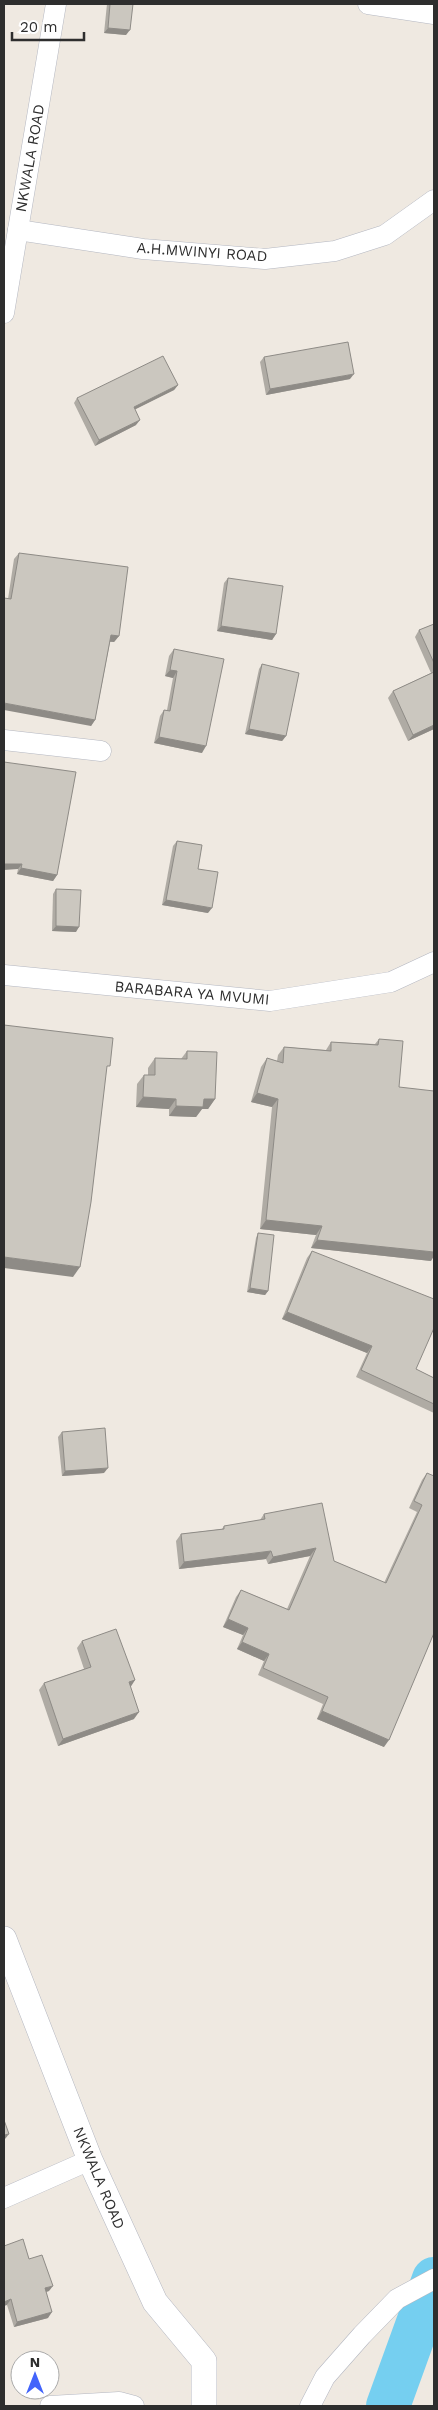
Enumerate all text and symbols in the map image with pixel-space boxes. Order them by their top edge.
scale bar [12,10,85,42]
text: 20 m [20,18,58,36]
street label: NKWALA ROAD [12,103,48,213]
street label: A.H.MWINYI ROAD [136,238,268,266]
street label: BARABARA YA MVUMI [114,977,270,1009]
street label: NKWALA ROAD [69,2124,129,2232]
north arrow [10,2350,60,2400]
text: N [30,2354,40,2370]

